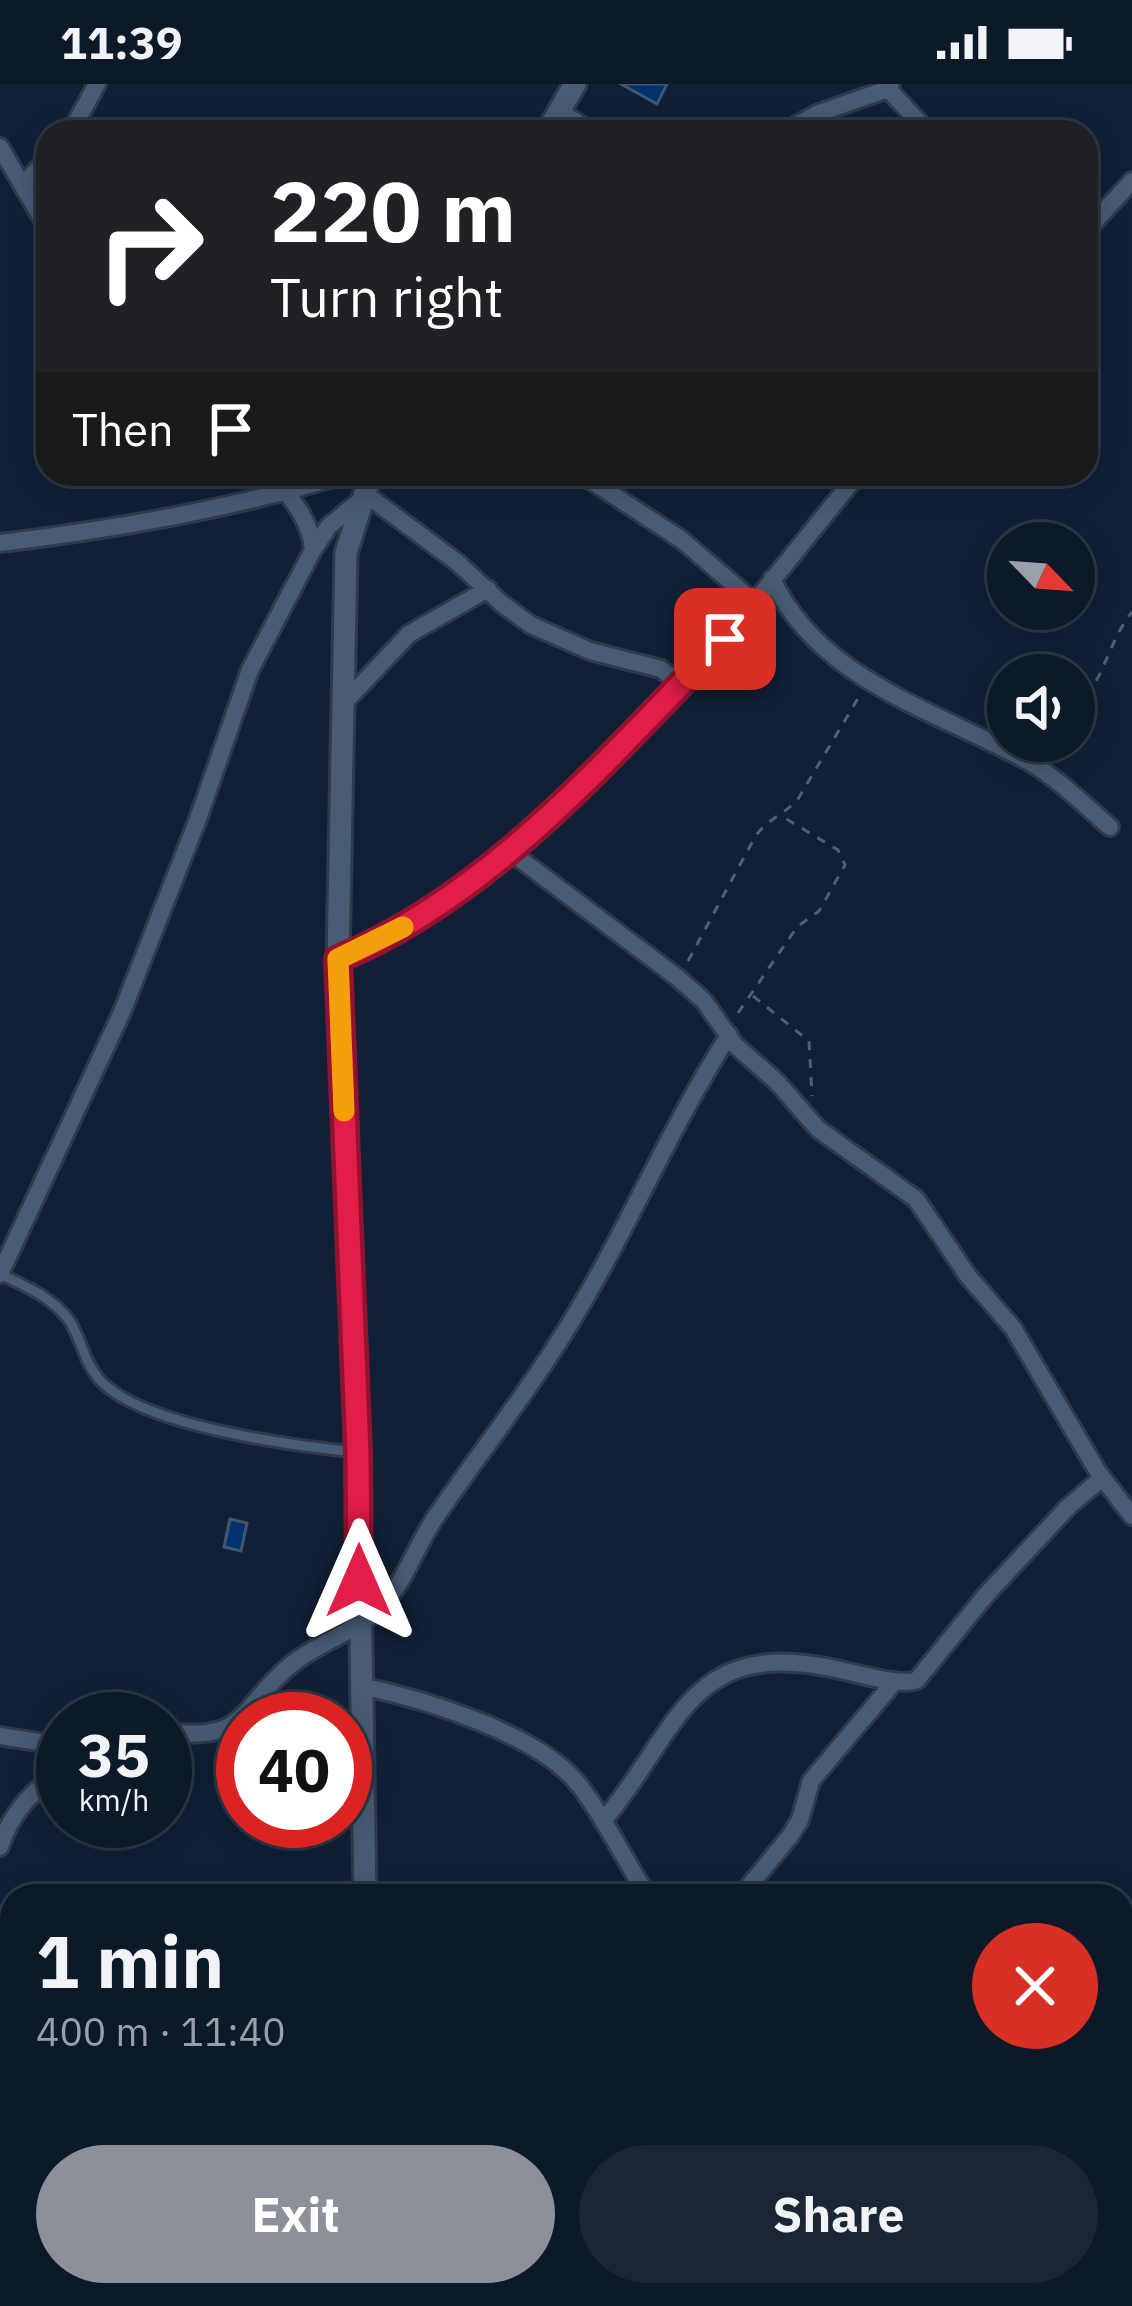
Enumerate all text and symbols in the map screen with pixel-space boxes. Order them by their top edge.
text: 11:39 [60,13,183,71]
text: 220 m [270,156,516,265]
icon: right [72,168,228,324]
text: Turn right [270,262,504,332]
icon: arrive [198,396,264,462]
text: Then [72,400,174,458]
north arrow [987,522,1095,630]
map controls [987,522,1095,762]
pin [674,588,776,690]
icon: arrive [692,606,758,672]
button: sound [987,654,1095,762]
position arrow [296,1518,422,1644]
speed limit sign: 40 [216,1692,372,1848]
text: 35 [78,1715,150,1794]
text: km/h [79,1780,149,1819]
text: 1 min [36,1914,224,2008]
button: close [972,1923,1098,2049]
text: 400 m · 11:40 [36,2006,286,2057]
button: Exit [36,2145,555,2283]
button: Share [579,2145,1098,2283]

